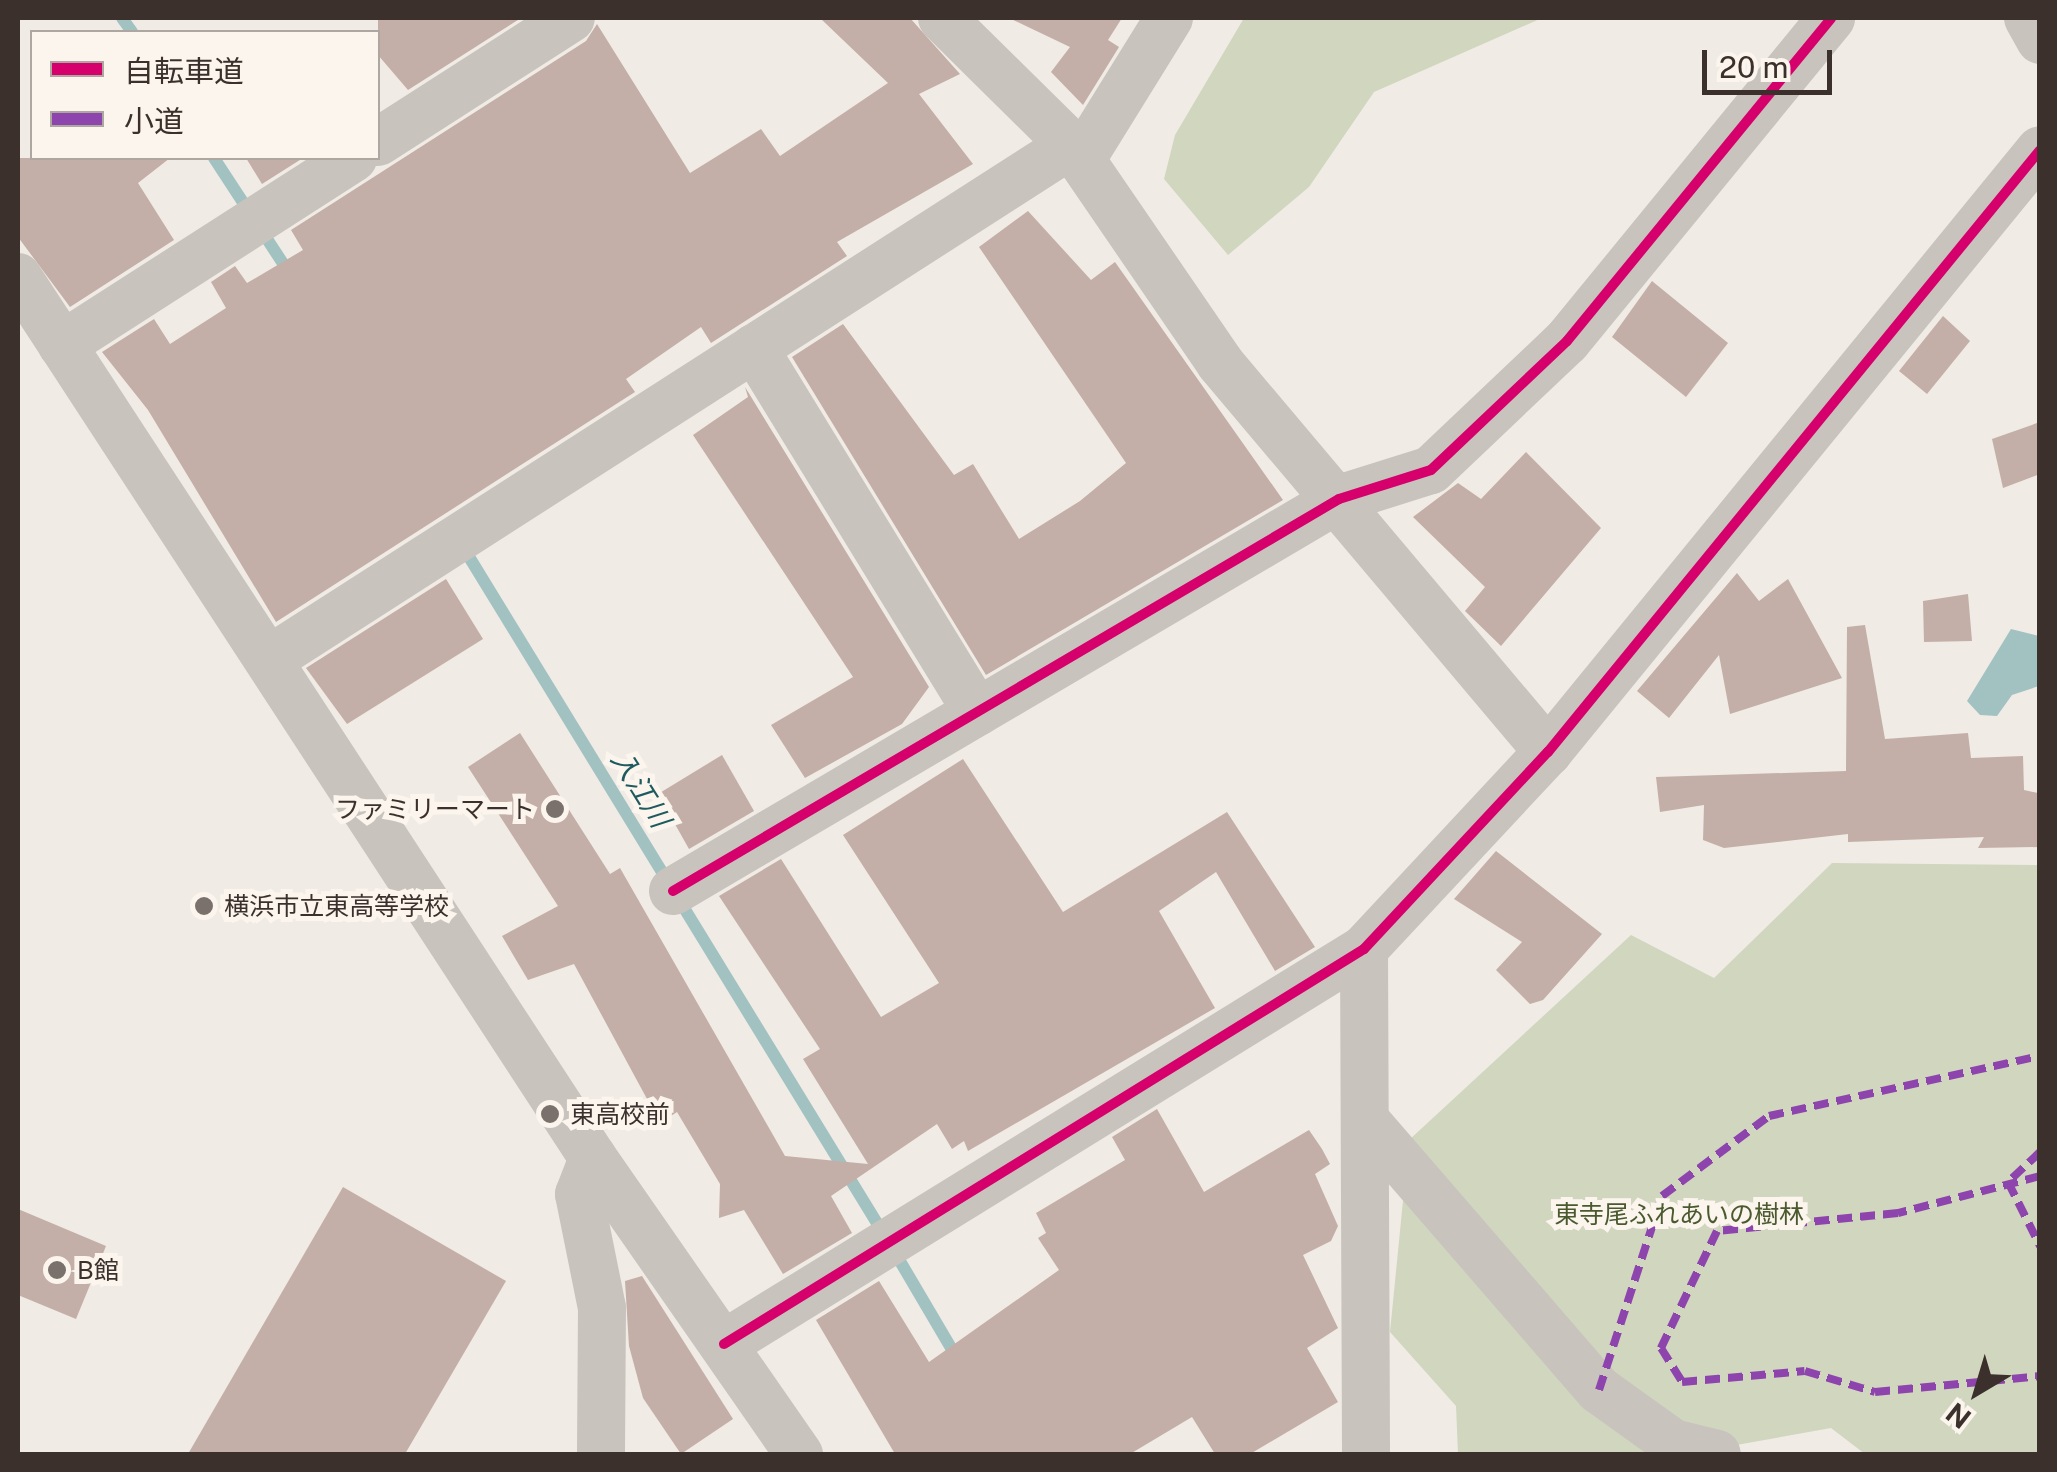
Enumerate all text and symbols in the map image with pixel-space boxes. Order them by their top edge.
legend [30,30,380,160]
scale bar [1707,30,1837,92]
text: 20 m [1719,49,1788,85]
text: 自転車道 [124,53,244,89]
text: 小道 [124,103,184,139]
water label: 入江川 [604,744,678,834]
place label: ファミリーマート [335,794,535,824]
marker: ファミリーマート [544,798,566,820]
place label: 横浜市立東高等学校 [224,891,449,921]
marker: 横浜市立東高等学校 [193,895,215,917]
place label: 東高校前 [570,1099,670,1129]
marker: 東高校前 [539,1103,561,1125]
park label: 東寺尾ふれあいの樹林 [1554,1199,1804,1229]
place label: B館 [77,1255,119,1285]
marker: B館 [46,1259,68,1281]
north arrow [1927,1342,2027,1442]
text: N [1939,1396,1977,1436]

